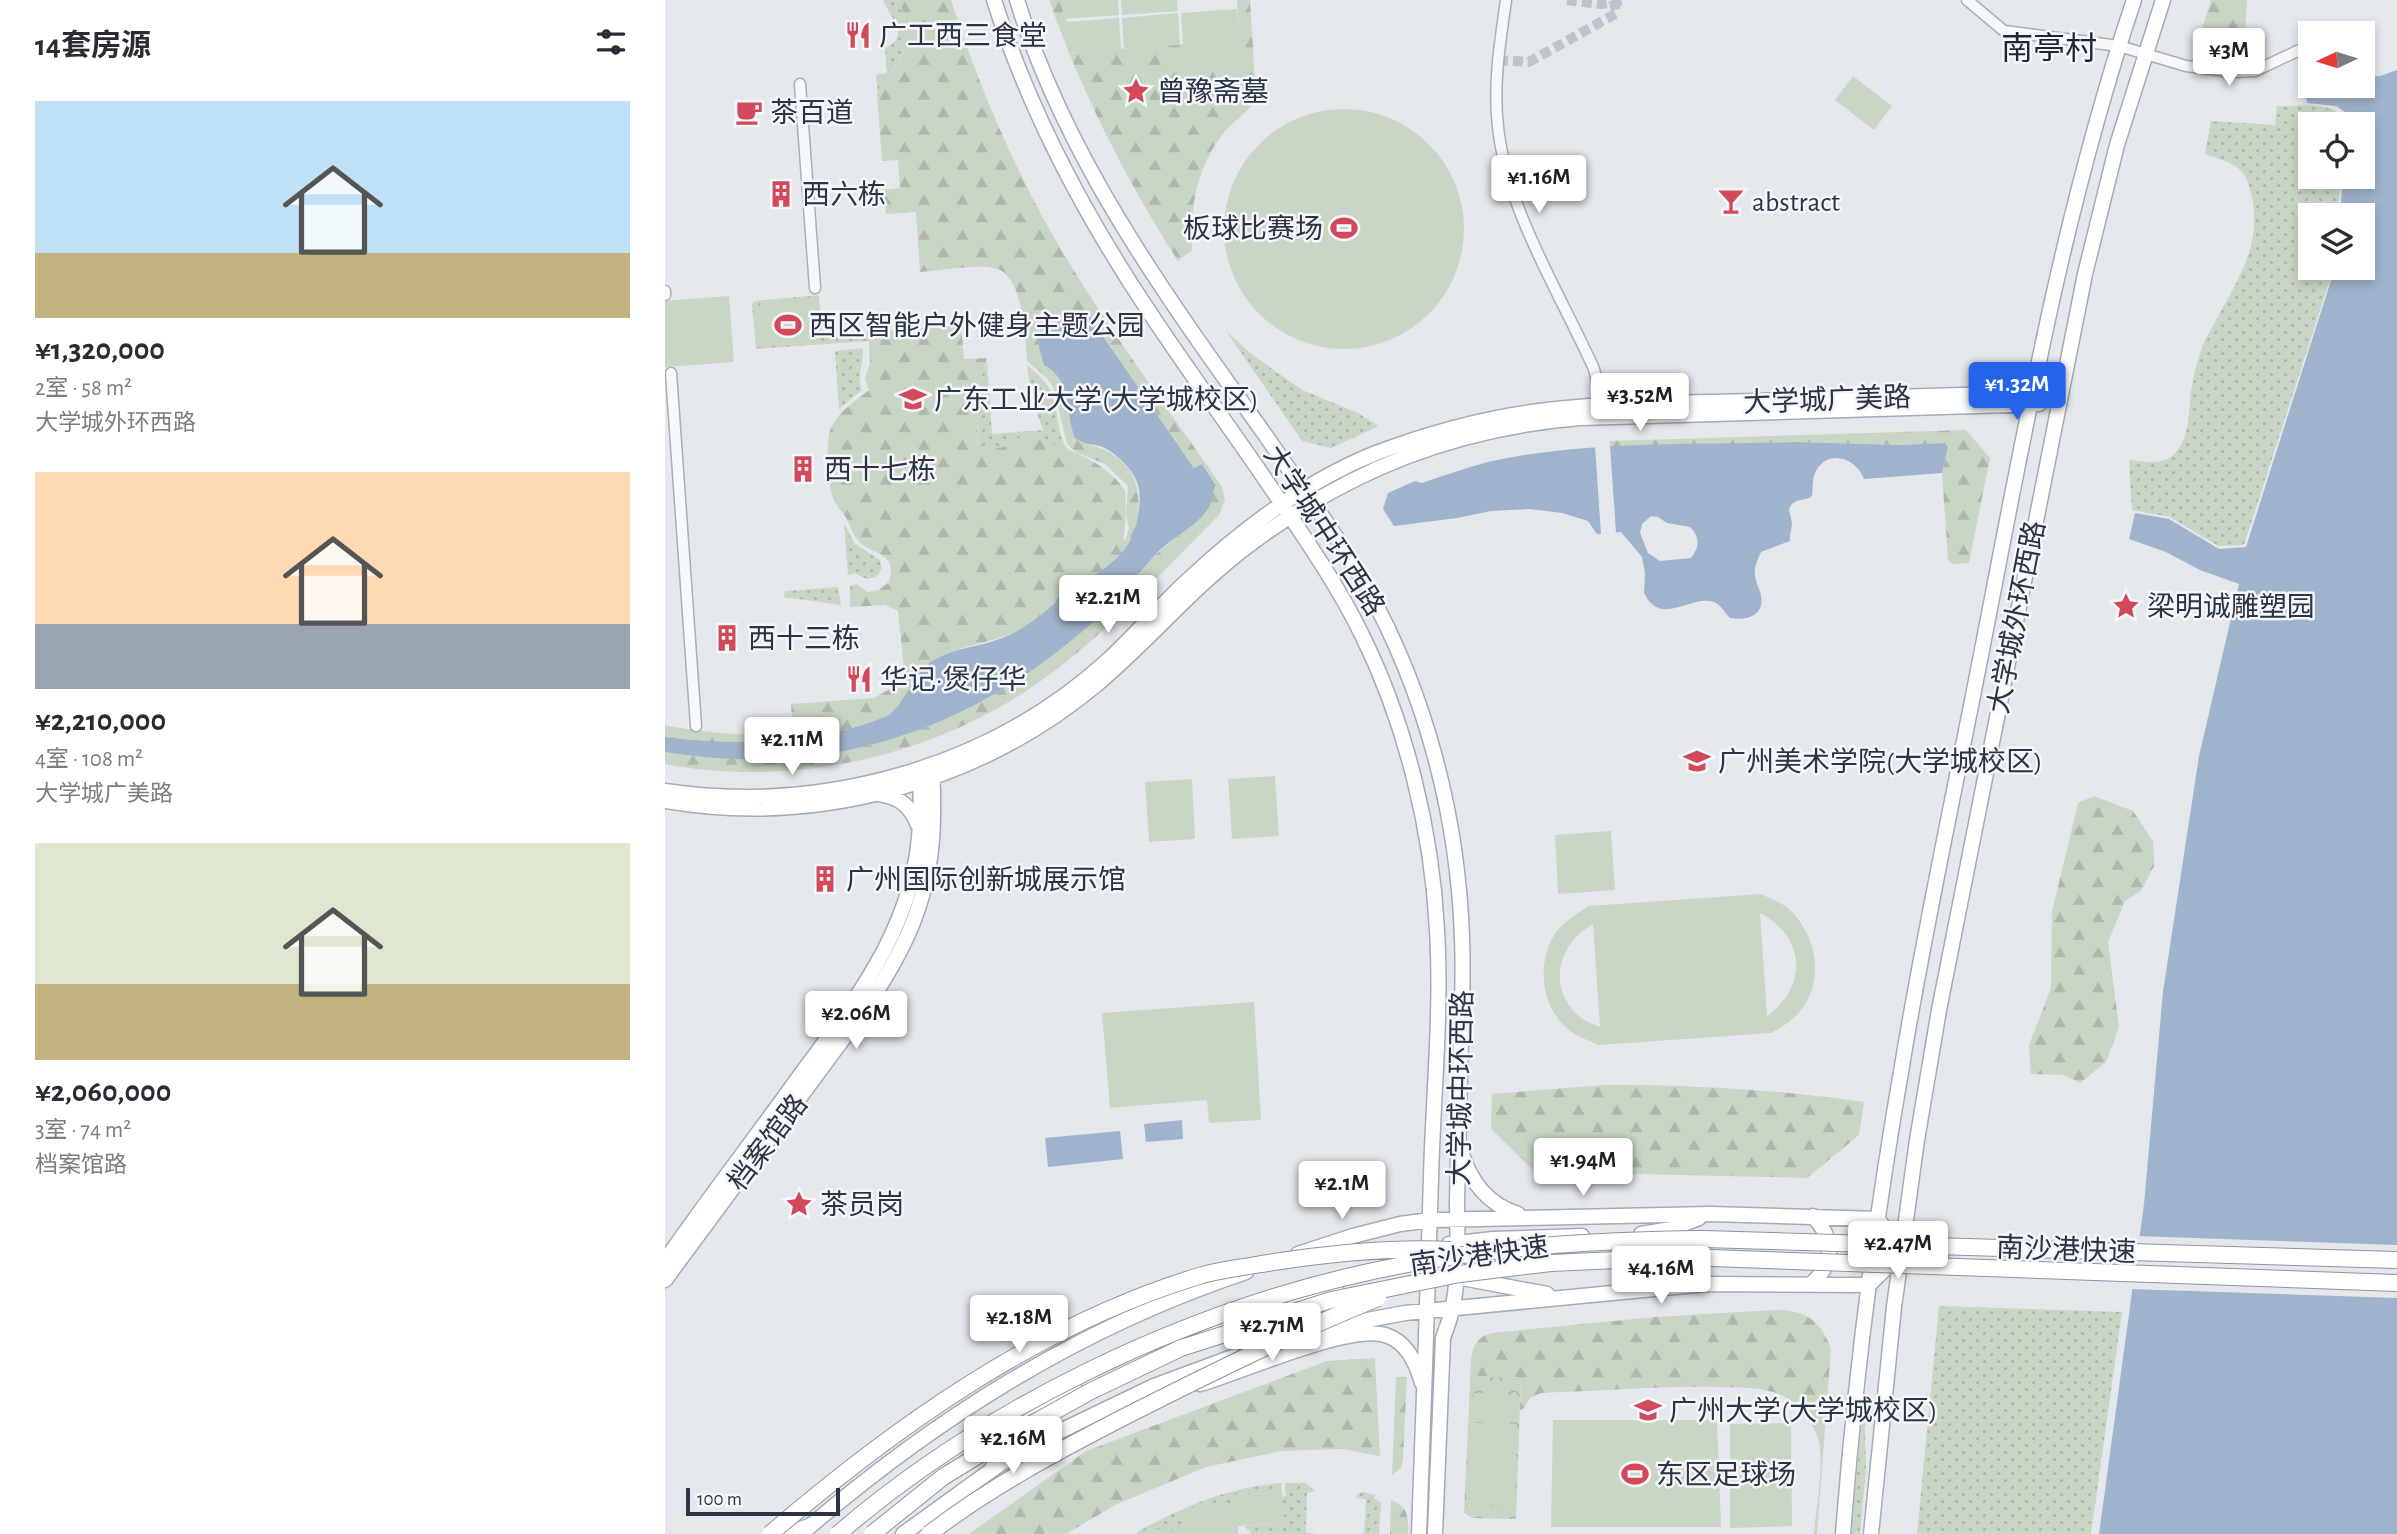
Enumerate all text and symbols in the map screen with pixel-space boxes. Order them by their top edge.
restaurant icon: 广工西三食堂 [843,20,873,50]
place label: 广工西三食堂 [879,21,1047,51]
north arrow [2298,21,2375,98]
map controls [2298,21,2375,280]
icon: filters [592,23,630,61]
pin: ¥3M [2195,28,2263,88]
text: 14套房源 [35,31,151,61]
district label: 南亭村 [2001,31,2097,65]
text: ¥3M [2209,39,2249,62]
place icon: 曾豫斋墓 [1121,76,1151,106]
place label: 曾豫斋墓 [1157,77,1269,107]
cafe icon: 茶百道 [734,97,764,127]
place label: 茶百道 [770,98,854,128]
button: locate [2298,112,2375,189]
icon: home [270,147,396,273]
pin: ¥1.16M [1482,156,1596,215]
text: ¥1.16M [1507,166,1571,189]
building icon: 西六栋 [766,179,796,209]
place label: 西六栋 [802,180,886,210]
bar icon: abstract [1716,186,1746,216]
place label: abstract [1752,189,1840,217]
button: layers [2298,203,2375,280]
sports icon: 板球比赛场 [1329,213,1359,243]
place label: 板球比赛场 [1183,214,1323,244]
sports icon: 西区智能户外健身主题公园 [773,310,803,340]
place label: 西区智能户外健身主题公园 [809,311,1145,341]
text: ¥1,320,000 [35,335,165,365]
pin: ¥1.32M [1960,362,2074,422]
text: ¥1.32M [1985,373,2049,396]
pin: ¥3.52M [1583,374,1697,433]
text: 2室 · 58 m² [35,377,132,400]
street label: 大学城广美路 [1743,382,1912,418]
school or university icon: 广东工业大学(大学城校区) [898,384,928,414]
text: ¥3.52M [1607,384,1673,407]
place label: 广东工业大学(大学城校区) [934,385,1259,415]
text: 大学城外环西路 [35,412,196,435]
street label: 大学城中环西路 [1258,440,1390,621]
building icon: 西十七栋 [788,454,818,484]
place label: 西十七栋 [824,455,936,485]
icon: home [270,518,396,644]
street label: 大学城外环西路 [1984,518,2050,716]
pin: ¥2.21M [1051,576,1165,635]
text: ¥2.21M [1075,586,1141,609]
place icon: 梁明诚雕塑园 [2111,591,2141,621]
place label: 梁明诚雕塑园 [2147,592,2315,622]
building icon: 西十三栋 [712,623,742,653]
place label: 西十三栋 [748,624,860,654]
restaurant icon: 华记·煲仔华 [844,664,874,694]
place label: 华记·煲仔华 [880,665,1026,695]
text: ¥2,210,000 [35,706,166,736]
pin: ¥2.11M [735,718,849,777]
text: ¥2.11M [760,728,824,751]
school or university icon: 广州美术学院(大学城校区) [1682,746,1712,776]
place label: 广州美术学院(大学城校区) [1718,747,2043,777]
text: 4室 · 108 m² [35,748,143,771]
text: 大学城广美路 [35,783,173,806]
building icon: 广州国际创新城展示馆 [810,864,840,894]
place label: 广州国际创新城展示馆 [846,865,1126,895]
icon: home [270,889,396,1015]
street label: 大学城中环西路 [1444,990,1478,1186]
pin: ¥2.06M [799,992,913,1051]
text: ¥2.06M [821,1002,891,1025]
text: ¥2,060,000 [35,1077,171,1107]
street label: 档案馆路 [722,1089,813,1196]
text: 3室 · 74 m² [35,1119,131,1142]
pin: ¥1.94M [1526,1138,1640,1198]
text: ¥1.94M [1550,1149,1616,1172]
text: 档案馆路 [35,1154,127,1177]
pin: ¥2.1M [1293,1162,1391,1221]
text: ¥2.1M [1315,1172,1369,1195]
place icon: 茶员岗 [784,1189,814,1219]
place label: 茶员岗 [820,1190,904,1220]
pin: ¥2.47M [1841,1222,1955,1281]
street label: 南沙港快速 [1408,1231,1551,1281]
text: ¥2.47M [1864,1232,1932,1255]
street label: 南沙港快速 [1995,1233,2136,1267]
pin: ¥4.16M [1604,1246,1718,1306]
text: ¥4.16M [1628,1257,1694,1280]
pin: ¥2.18M [962,1296,1076,1355]
pin: ¥2.71M [1215,1304,1329,1363]
text: ¥2.18M [986,1306,1052,1329]
text: ¥2.71M [1240,1314,1304,1337]
school or university icon: 广州大学(大学城校区) [1633,1395,1663,1425]
place label: 广州大学(大学城校区) [1669,1396,1938,1426]
pin: ¥2.16M [956,1416,1070,1476]
text: ¥2.16M [980,1427,1046,1450]
sports icon: 东区足球场 [1620,1459,1650,1489]
place label: 东区足球场 [1656,1460,1796,1490]
scale bar [686,1485,840,1517]
text: 100 m [697,1490,742,1509]

